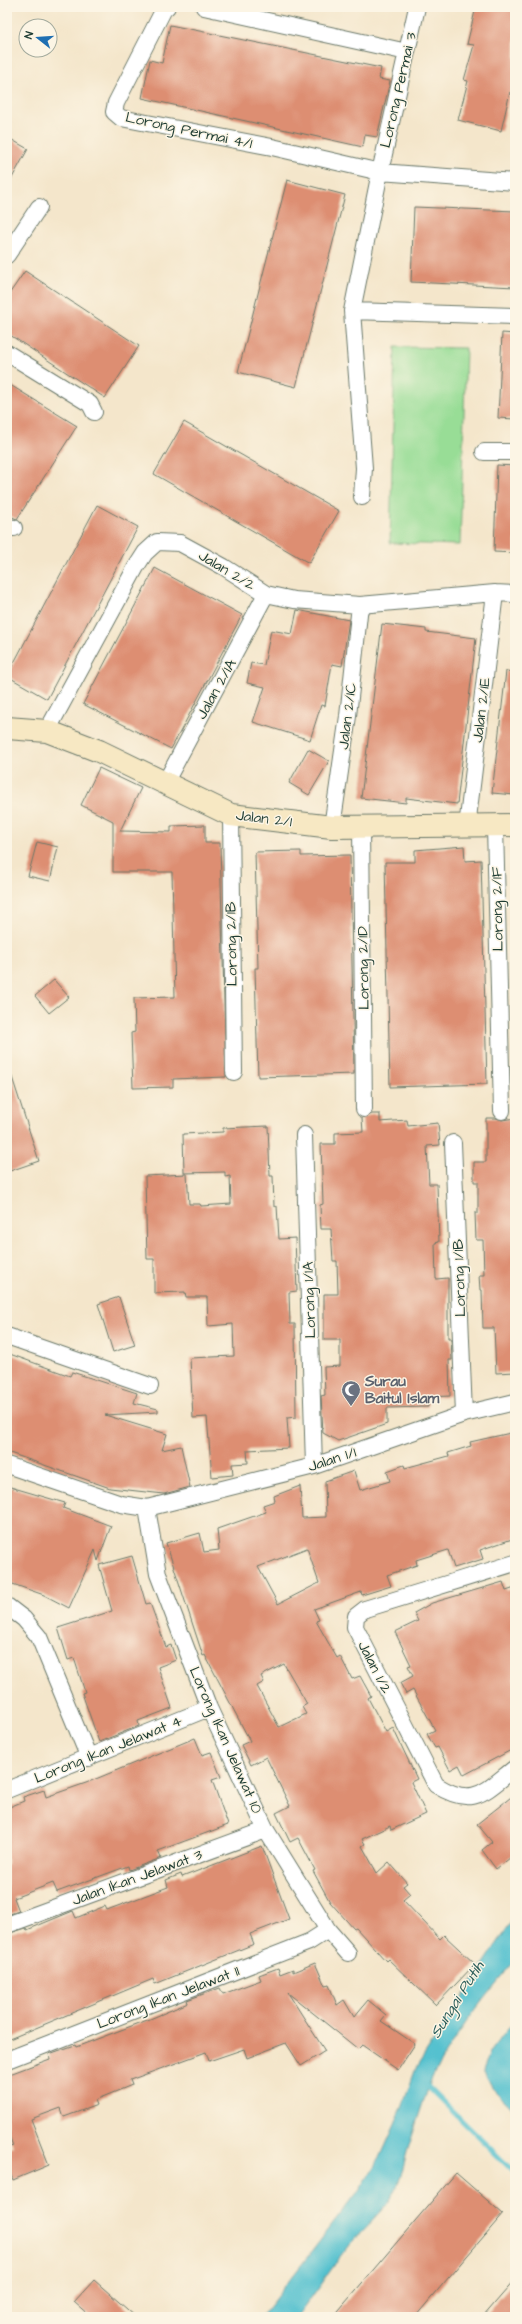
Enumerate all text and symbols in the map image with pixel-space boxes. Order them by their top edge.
north arrow [18,18,58,58]
text: N [21,30,37,41]
street label: Lorong Permai 3 [375,30,423,150]
street label: Lorong Permai 4/1 [123,107,254,155]
street label: Jalan 2/2 [194,545,260,596]
street label: Jalan 2/1A [191,655,242,723]
street label: Jalan 2/1E [467,676,496,744]
street label: Jalan 2/1C [333,681,362,751]
street label: Jalan 2/1 [235,805,293,832]
street label: Lorong 2/1F [486,866,510,951]
street label: Lorong 2/1B [220,901,244,987]
street label: Lorong 2/1D [352,926,376,1010]
street label: Lorong 1/1B [448,1238,472,1317]
street label: Lorong 1/1A [298,1261,322,1339]
place label: Surau Baitul Islam [364,1371,439,1409]
mosque icon: Surau Baitul Islam [340,1379,362,1407]
street label: Jalan 1/1 [305,1442,359,1477]
street label: Jalan 1/2 [352,1637,397,1697]
street label: Lorong Ikan Jelawat 10 [183,1663,268,1818]
street label: Lorong Ikan Jelawat 4 [31,1710,186,1790]
street label: Jalan Ikan Jelawat 3 [69,1844,206,1911]
water label: Sungai Putih [425,1956,491,2043]
street label: Lorong Ikan Jelawat 11 [94,1961,243,2035]

